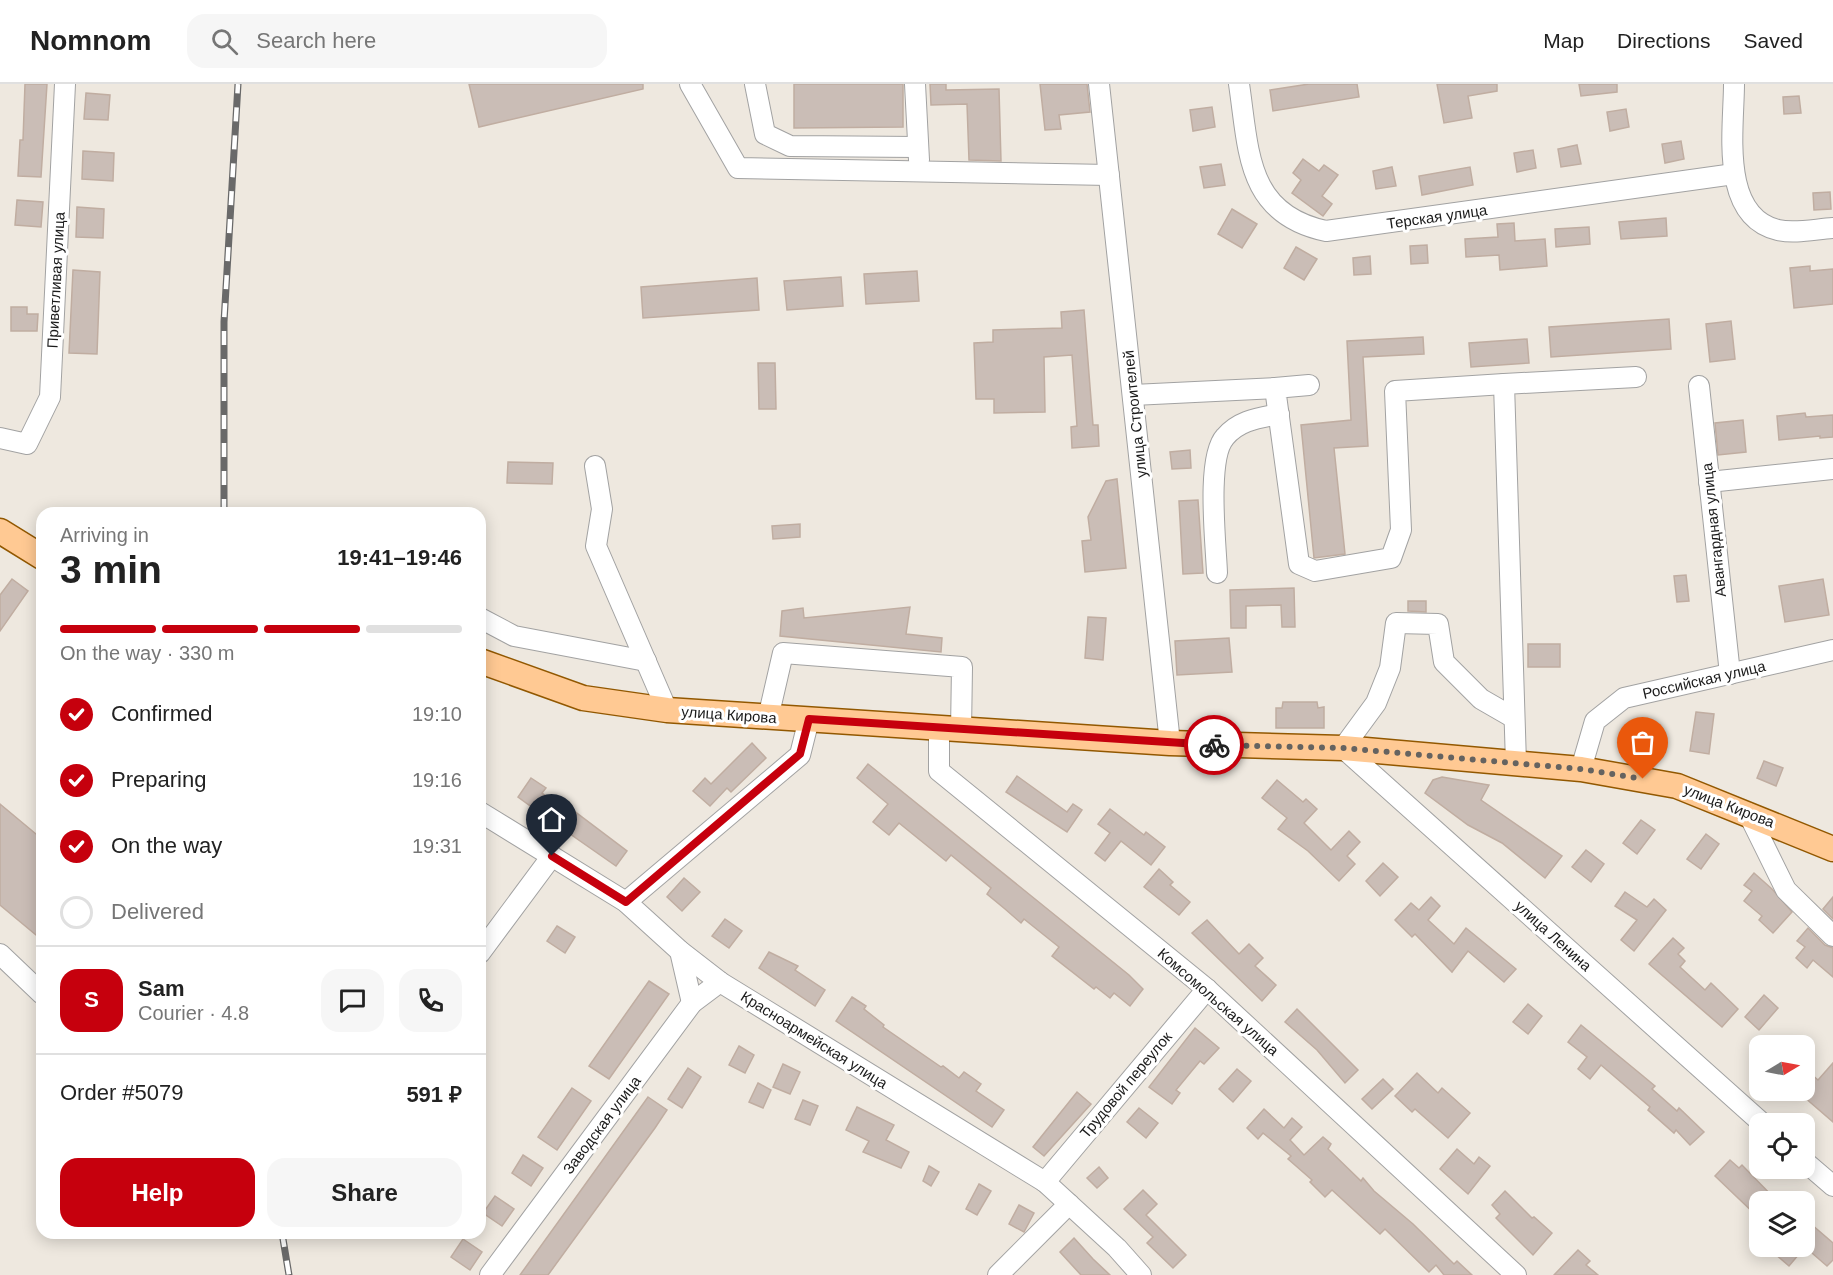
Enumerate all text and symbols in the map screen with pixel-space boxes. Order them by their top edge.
search box [187,14,607,68]
text: Nomnom [30,25,151,56]
icon: search [208,25,241,58]
text: Search here [256,28,376,53]
text: Map [1543,29,1584,52]
text: Directions [1617,29,1710,52]
text: Saved [1743,29,1803,52]
street label: Терская улица [1386,201,1489,232]
street label: Приветливая улица [43,211,68,349]
street label: улица Строителей [1119,349,1150,479]
street label: Авангардная улица [1698,461,1729,598]
text: Arriving in [60,524,149,546]
text: 19:41–19:46 [337,545,462,570]
text: 3 min [60,548,162,591]
text: On the way · 330 m [60,642,235,664]
street label: Российская улица [1641,657,1768,702]
icon: check [60,698,93,731]
text: Confirmed [111,701,212,726]
text: 19:10 [412,703,462,725]
street label: улица Кирова [681,703,778,726]
courier [1184,715,1244,775]
pin [1617,717,1668,779]
icon: bag [1626,726,1659,759]
icon: bike [1198,729,1231,762]
icon: check [60,764,93,797]
text: Preparing [111,767,206,792]
text: 19:16 [412,769,462,791]
street label: улица Кирова [1682,781,1777,831]
pin [526,794,577,856]
icon: home [535,803,568,836]
icon: check [60,830,93,863]
text: On the way [111,833,222,858]
text: 19:31 [412,835,462,857]
street label: улица Ленина [1512,897,1596,975]
text: Delivered [111,899,204,924]
street label: Комсомольская улица [1154,945,1283,1059]
button: chat [321,969,384,1032]
button: phone [399,969,462,1032]
text: Sam [138,976,184,1001]
text: S [84,987,99,1012]
street label: Красноармейская улица [738,987,891,1092]
text: Courier · 4.8 [138,1002,249,1024]
street label: Трудовой переулок [1076,1028,1175,1141]
north arrow [1749,1035,1815,1101]
map controls [1749,1035,1815,1257]
street label: Заводская улица [559,1072,644,1177]
text: Order #5079 [60,1080,184,1105]
text: 591 ₽ [406,1082,462,1107]
button: locate [1749,1113,1815,1179]
button: Help [60,1158,255,1227]
button: Share [267,1158,462,1227]
button: layers [1749,1191,1815,1257]

